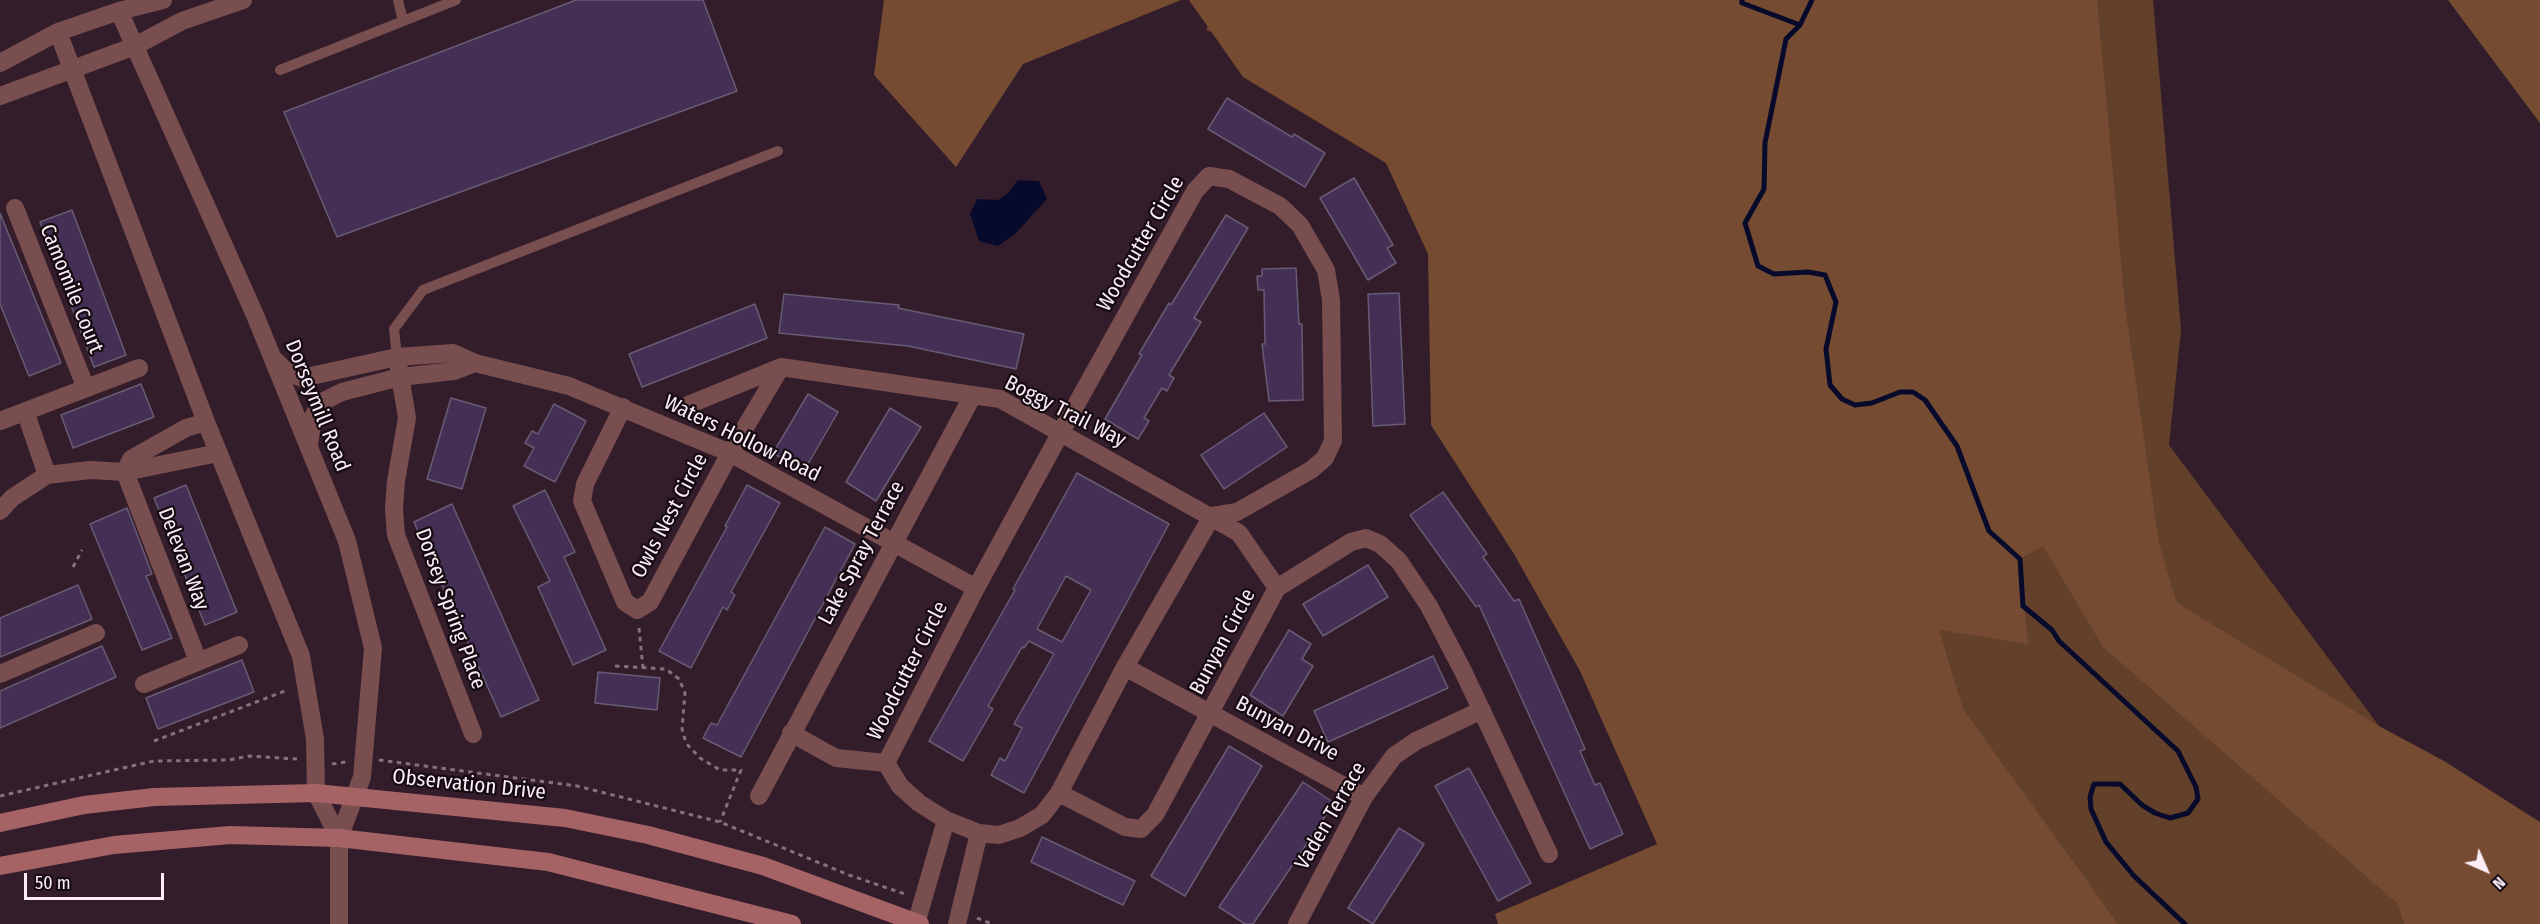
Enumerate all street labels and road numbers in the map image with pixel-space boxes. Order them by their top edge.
street label: Woodcutter Circle [1092,172,1190,316]
street label: Camomile Court [34,221,108,357]
street label: Dorseymill Road [279,336,355,476]
street label: Boggy Trail Way [1000,371,1130,453]
street label: Waters Hollow Road [660,390,824,488]
street label: Owls Nest Circle [627,449,713,583]
street label: Lake Spray Terrace [814,477,910,629]
street label: Delevan Way [152,504,214,614]
street label: Dorsey Spring Place [409,525,491,693]
street label: Bunyan Circle [1185,585,1261,699]
street label: Woodcutter Circle [862,597,954,745]
street label: Bunyan Drive [1231,691,1343,767]
street label: Vaden Terrace [1290,758,1372,874]
street label: Observation Drive [391,764,547,806]

